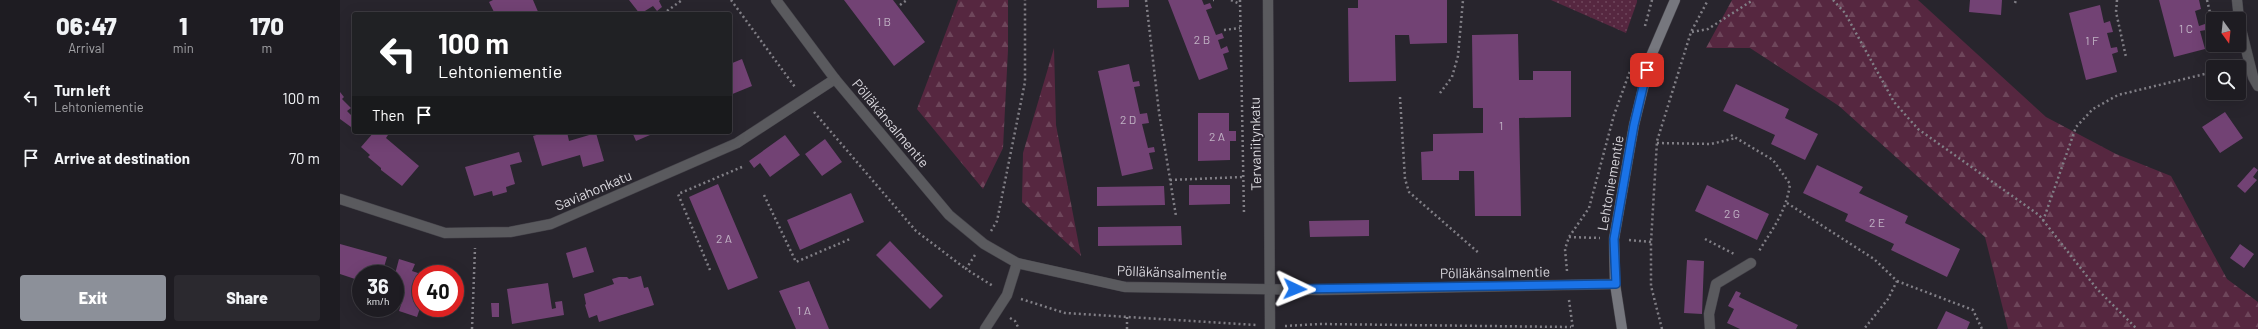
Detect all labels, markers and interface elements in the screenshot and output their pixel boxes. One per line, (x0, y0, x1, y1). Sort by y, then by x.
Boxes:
text: 06:47 (56, 11, 117, 40)
text: 1 (179, 11, 187, 40)
text: 170 (250, 11, 284, 40)
north arrow (2206, 12, 2246, 52)
map controls (2206, 12, 2246, 100)
house number: 1 B (877, 14, 891, 28)
house number: 1 C (2179, 21, 2193, 35)
text: 100 m (438, 26, 509, 60)
icon: left (372, 28, 424, 80)
house number: 2 B (1194, 32, 1210, 46)
house number: 1 F (2085, 33, 2099, 47)
text: Arrival (68, 40, 104, 56)
text: min (173, 40, 194, 56)
text: m (261, 40, 272, 56)
pin (1630, 53, 1664, 87)
icon: arrive (1636, 59, 1658, 81)
text: Lehtoniementie (438, 60, 562, 82)
button: search (2206, 60, 2246, 100)
street label: Pölläkänsalmentie (849, 75, 933, 171)
text: Turn left (54, 81, 110, 99)
icon: left (20, 87, 42, 109)
text: 100 m (282, 89, 320, 107)
street label: Tervaniitynkatu (1246, 97, 1264, 191)
text: Lehtoniementie (54, 99, 144, 115)
icon: arrive (413, 104, 435, 126)
text: Then (372, 106, 405, 124)
house number: 2 D (1120, 112, 1136, 126)
house number: 1 (1499, 118, 1503, 132)
house number: 2 A (1209, 129, 1225, 143)
street label: Lehtoniementie (1593, 134, 1627, 232)
icon: arrive (20, 147, 42, 169)
text: Arrive at destination (54, 149, 190, 167)
text: 70 m (289, 149, 320, 167)
street label: Saviahonkatu (552, 166, 634, 214)
house number: 2 G (1724, 206, 1740, 220)
house number: 2 E (1869, 215, 1885, 229)
house number: 2 A (716, 231, 732, 245)
street label: Pölläkänsalmentie (1117, 262, 1227, 282)
street label: Pölläkänsalmentie (1440, 263, 1550, 281)
speed limit sign: 40 (412, 265, 464, 317)
position arrow (1274, 268, 1316, 310)
text: 36 (367, 274, 389, 298)
button: Exit (20, 275, 166, 321)
button: Share (174, 275, 320, 321)
text: km/h (367, 295, 389, 307)
house number: 1 A (797, 303, 811, 317)

